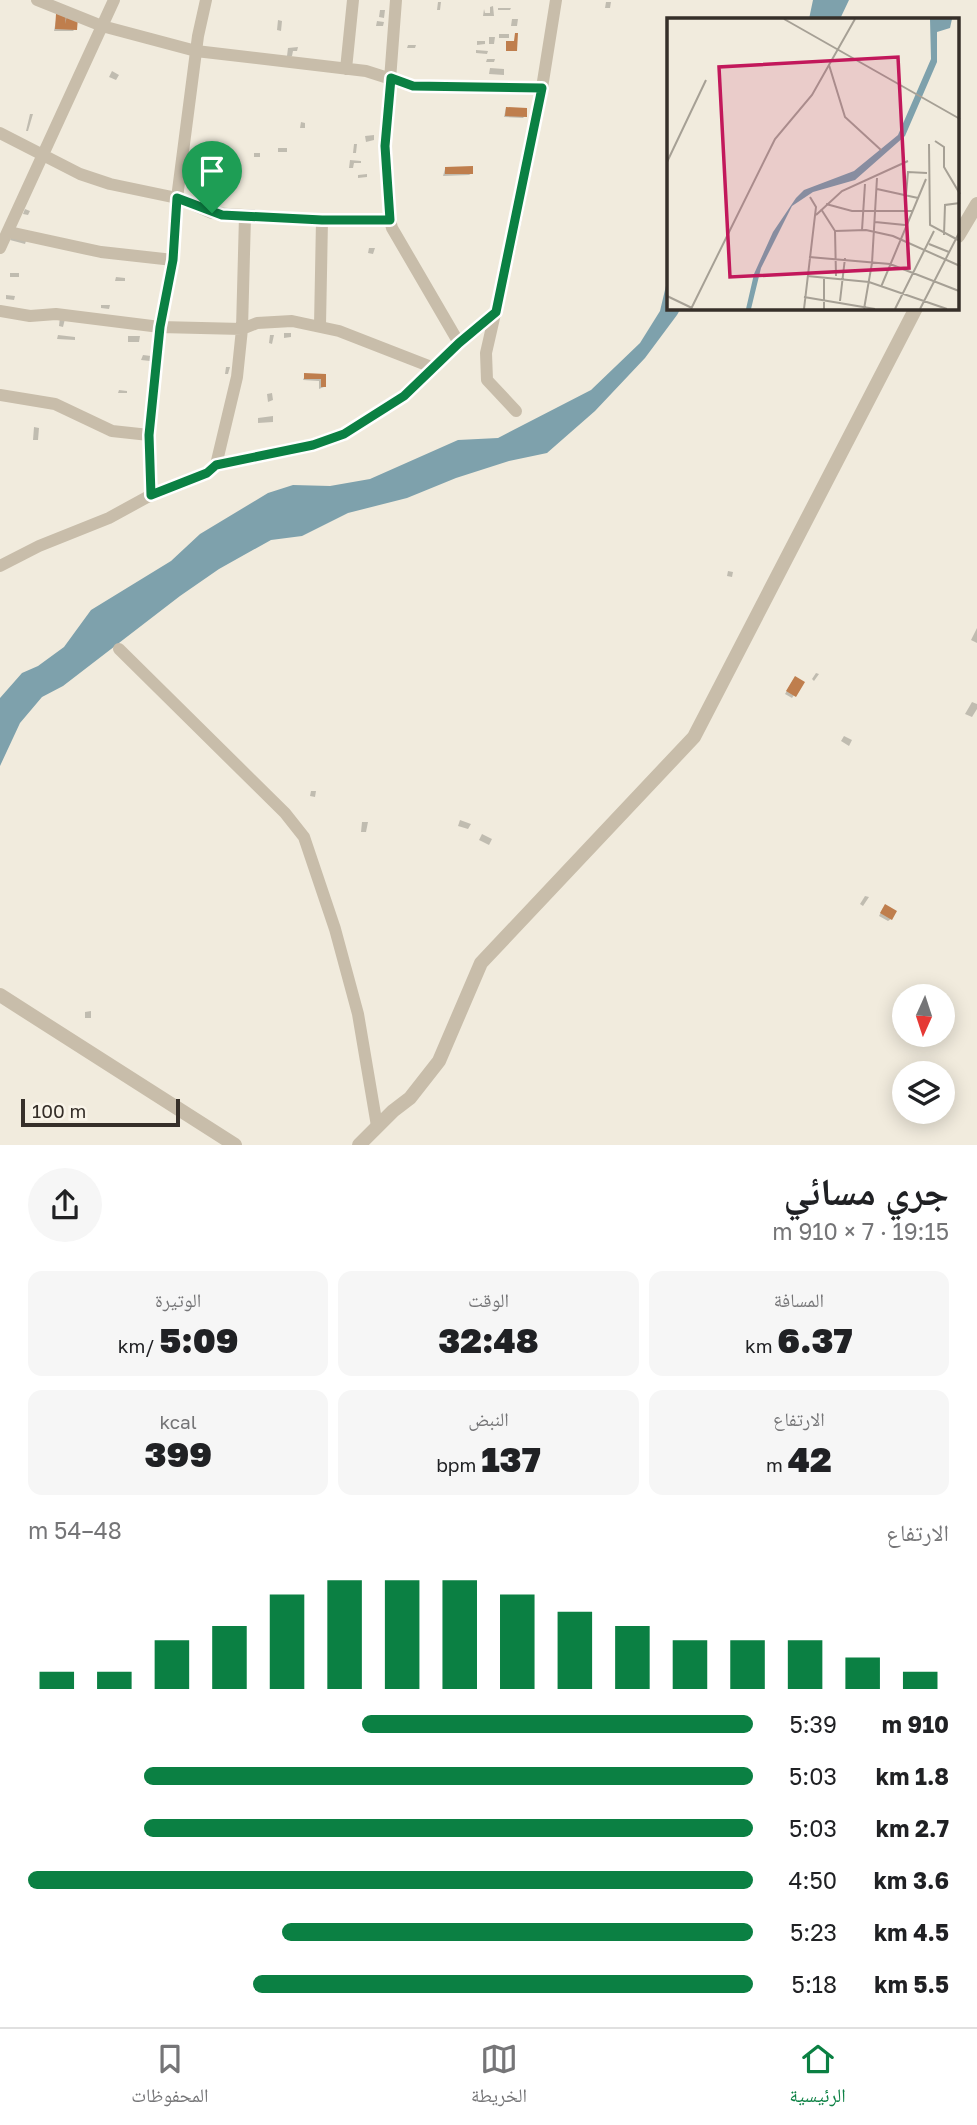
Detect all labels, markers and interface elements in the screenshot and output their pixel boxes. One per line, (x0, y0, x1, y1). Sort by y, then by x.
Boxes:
inset map (667, 18, 960, 310)
pin (182, 141, 242, 213)
icon: arrive (193, 152, 231, 190)
north arrow (892, 984, 956, 1046)
map controls (892, 984, 955, 1124)
button: layers (892, 1061, 955, 1124)
scale bar (21, 1096, 180, 1128)
text: 100 m (32, 1099, 86, 1122)
button: share (28, 1168, 102, 1242)
text: جري مسائي (784, 1168, 949, 1213)
text: 19:15 · 7 × 910 m (772, 1217, 949, 1245)
text: الوتيرة (155, 1288, 201, 1311)
text: الوقت (468, 1288, 509, 1311)
text: المسافة (774, 1288, 824, 1311)
text: 5:09 (159, 1319, 239, 1361)
text: 32:48 (438, 1319, 539, 1361)
text: 6.37 (777, 1319, 853, 1361)
text: /km (118, 1334, 159, 1357)
text: km (745, 1334, 777, 1357)
text: النبض (468, 1407, 509, 1430)
text: الارتفاع (773, 1407, 825, 1430)
text: kcal (159, 1410, 197, 1433)
text: 399 (144, 1433, 212, 1475)
text: 137 (481, 1438, 541, 1480)
text: 42 (788, 1438, 832, 1480)
text: bpm (436, 1453, 481, 1476)
text: m (766, 1453, 788, 1476)
text: 48–54 m (28, 1516, 122, 1544)
text: الارتفاع (886, 1518, 949, 1546)
text: 5:39 (789, 1710, 837, 1738)
text: 910 m (882, 1710, 949, 1738)
text: 5:03 (789, 1762, 837, 1790)
text: 1.8 km (876, 1762, 949, 1790)
text: 5:03 (789, 1814, 837, 1842)
text: 2.7 km (876, 1814, 949, 1842)
text: 4:50 (788, 1866, 837, 1894)
text: 3.6 km (874, 1866, 949, 1894)
text: 5:23 (790, 1918, 837, 1946)
text: 4.5 km (874, 1918, 949, 1946)
text: 5:18 (792, 1970, 837, 1998)
text: 5.5 km (874, 1970, 949, 1998)
tab: المحفوظات (131, 2040, 209, 2114)
tab: الخريطة (471, 2040, 527, 2114)
tab: الرئيسية (789, 2040, 846, 2114)

